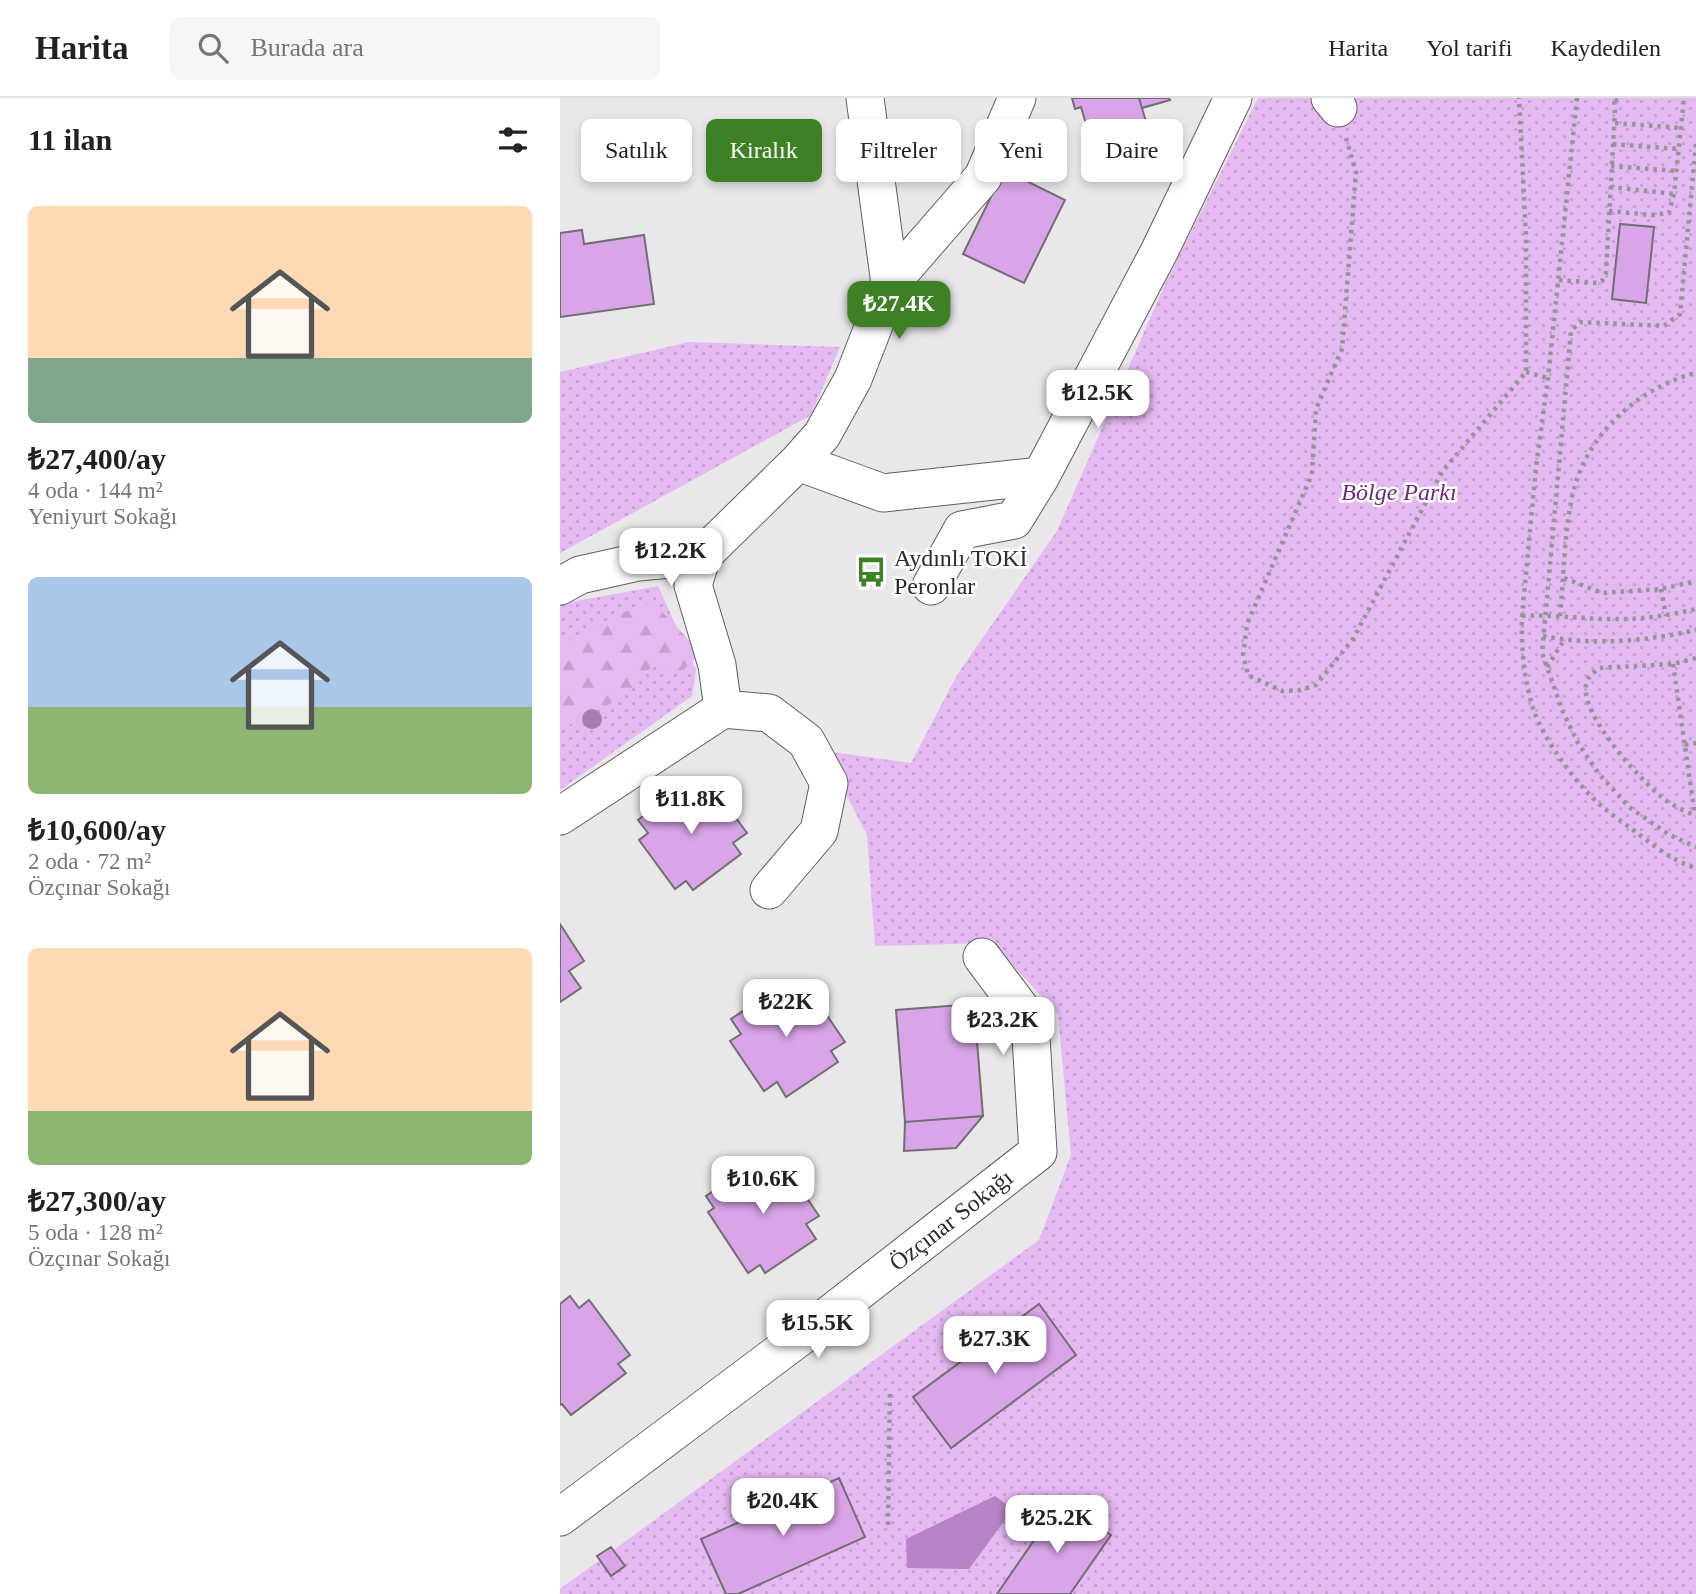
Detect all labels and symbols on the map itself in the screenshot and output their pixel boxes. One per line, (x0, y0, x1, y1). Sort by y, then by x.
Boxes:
pin: ₺27.4K (842, 282, 956, 341)
pin: ₺12.5K (1041, 370, 1155, 430)
park label: Bölge Parkı (1341, 479, 1457, 505)
pin: ₺12.2K (614, 528, 728, 588)
place label: Aydınlı TOKİ Peronlar (894, 545, 1028, 599)
bus stop icon: Aydınlı TOKİ Peronlar (854, 555, 888, 589)
pin: ₺11.8K (634, 776, 748, 836)
pin: ₺22K (745, 979, 827, 1039)
pin: ₺23.2K (946, 998, 1060, 1057)
pin: ₺10.6K (706, 1156, 820, 1216)
street label: Özçınar Sokağı (884, 1164, 1018, 1276)
pin: ₺15.5K (761, 1300, 875, 1360)
pin: ₺27.3K (938, 1316, 1052, 1376)
pin: ₺20.4K (726, 1478, 840, 1538)
pin: ₺25.2K (1000, 1496, 1114, 1555)

